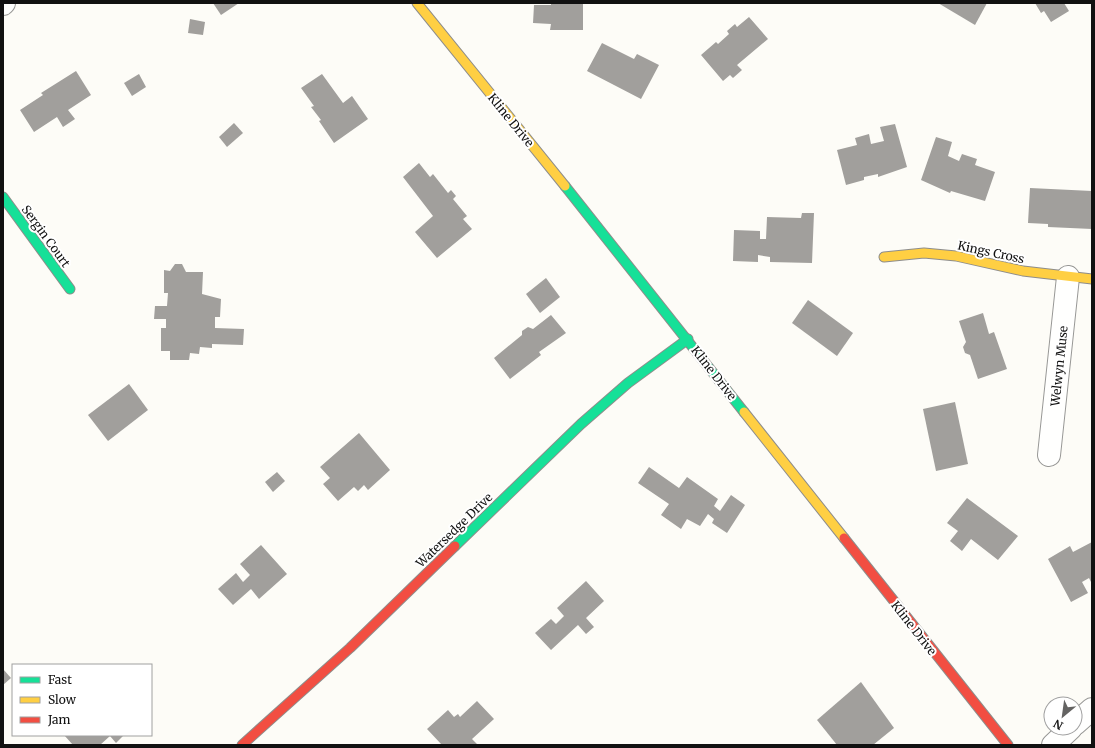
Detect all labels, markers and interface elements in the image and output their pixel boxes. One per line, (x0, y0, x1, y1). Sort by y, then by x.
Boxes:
street label: Kline Drive (485, 90, 537, 150)
street label: Sergin Court (18, 202, 74, 270)
street label: Kings Cross (956, 238, 1026, 266)
street label: Welwyn Muse (1047, 325, 1071, 408)
street label: Kline Drive (688, 343, 740, 403)
street label: Watersedge Drive (412, 490, 495, 571)
street label: Kline Drive (888, 598, 940, 658)
legend (12, 664, 152, 736)
text: Fast (48, 672, 72, 687)
text: Slow (48, 692, 77, 707)
north arrow (1043, 696, 1083, 736)
text: Jam (47, 712, 71, 727)
text: N (1051, 716, 1065, 733)

